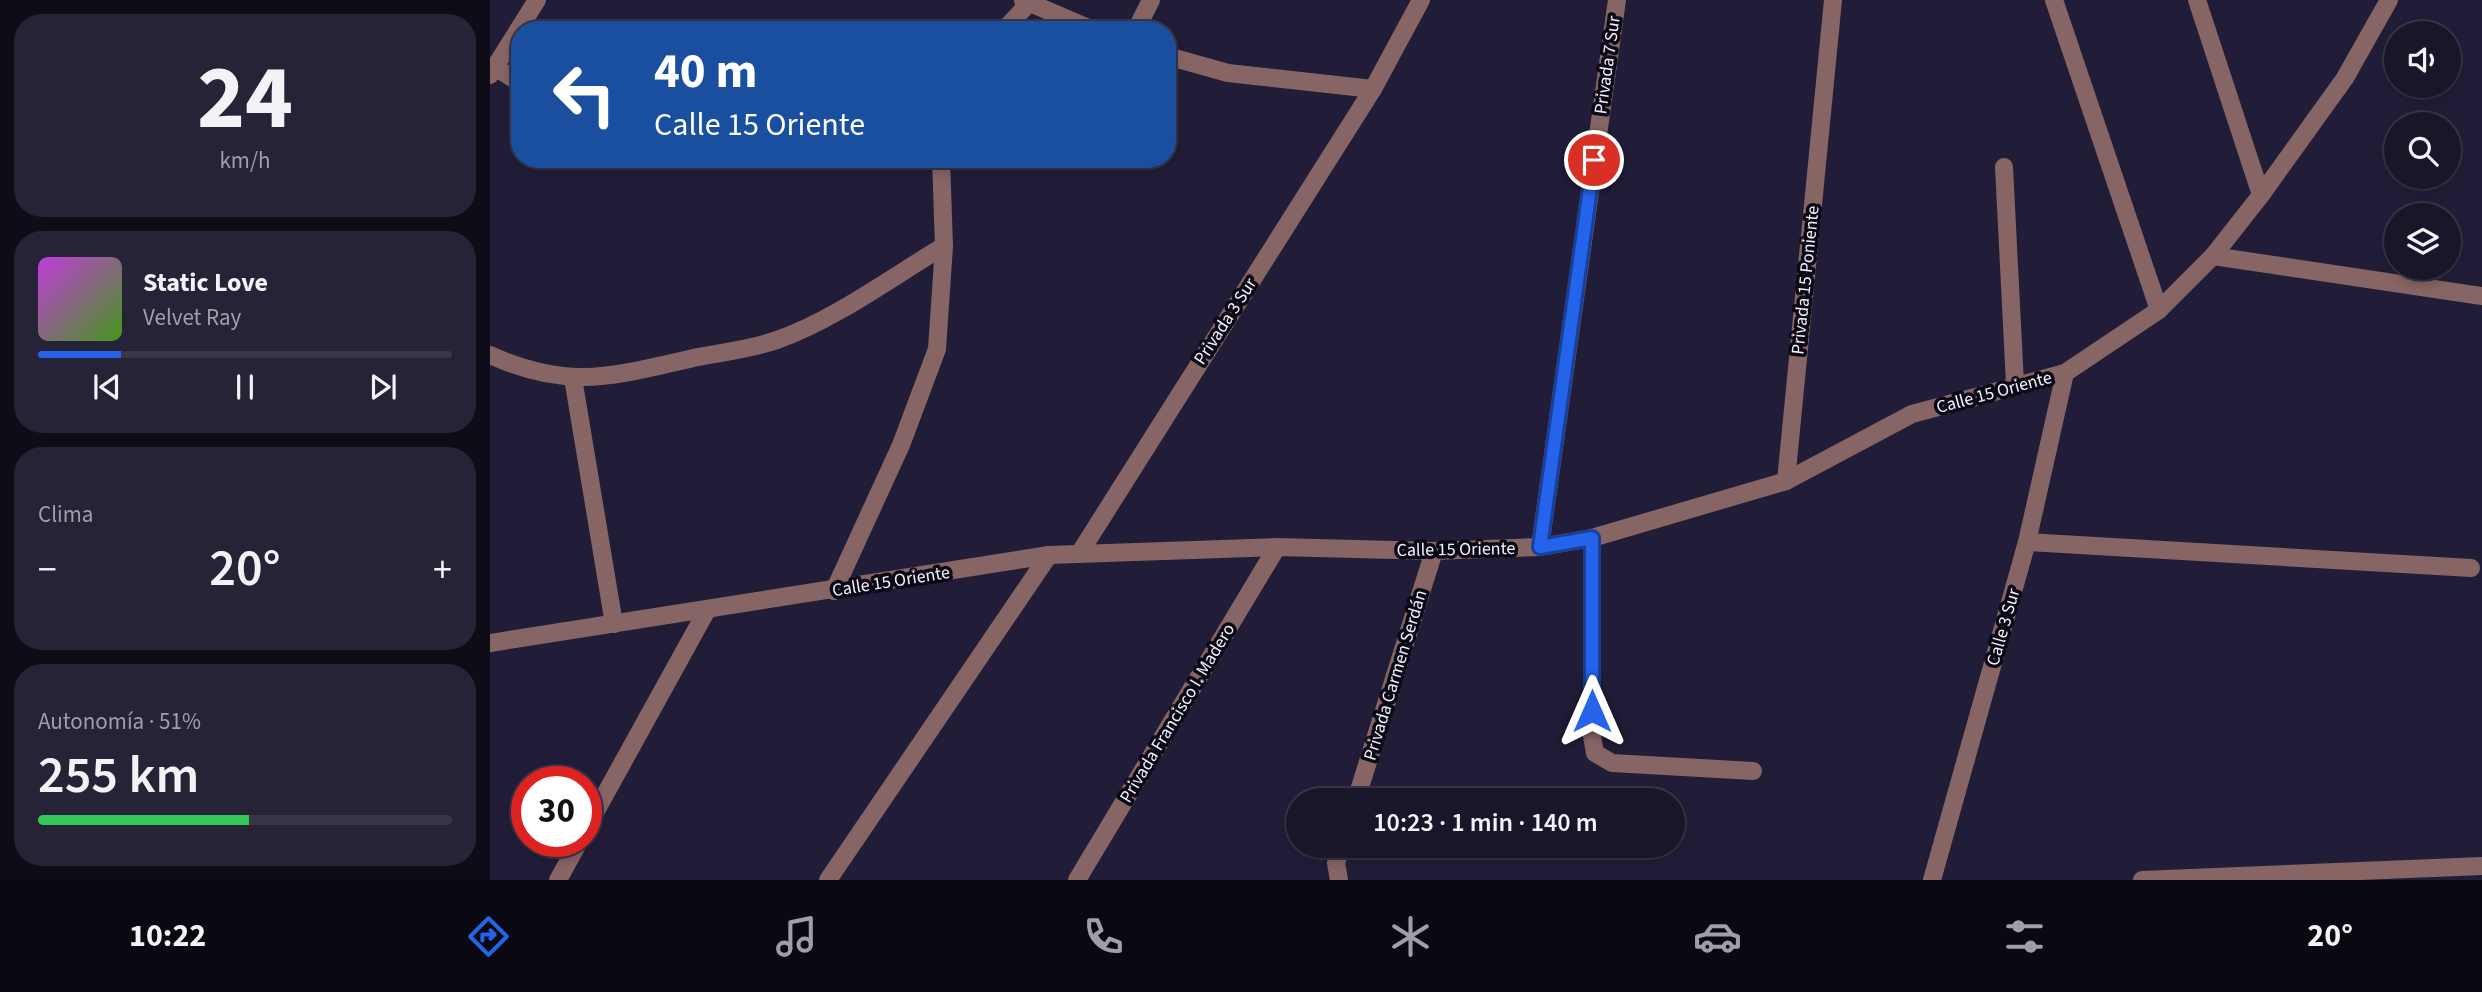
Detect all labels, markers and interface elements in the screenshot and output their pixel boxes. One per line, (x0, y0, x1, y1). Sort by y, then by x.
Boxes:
street label: Privada 7 Sur (1588, 14, 1627, 116)
map controls (2384, 21, 2461, 280)
button: sound (2384, 21, 2461, 98)
text: 24 (197, 34, 293, 163)
text: 40 m (654, 37, 758, 107)
icon: left (539, 49, 630, 140)
text: Calle 15 Oriente (654, 102, 865, 148)
button: search (2384, 112, 2461, 189)
pin (1564, 130, 1624, 190)
icon: arrive (1575, 141, 1613, 179)
text: km/h (219, 144, 271, 177)
button: layers (2384, 203, 2461, 280)
street label: Privada 15 Poniente (1785, 204, 1826, 356)
text: Static Love (143, 264, 268, 301)
street label: Privada 3 Sur (1188, 272, 1263, 370)
text: Velvet Ray (143, 301, 241, 334)
street label: Calle 15 Oriente (1934, 365, 2055, 420)
icon: previous (88, 368, 126, 406)
icon: pause (226, 368, 264, 406)
icon: next (364, 368, 402, 406)
text: Clima (38, 498, 93, 531)
text: 20° (209, 532, 281, 606)
street label: Calle 15 Oriente (1396, 536, 1516, 563)
text: − (38, 543, 57, 597)
text: + (433, 543, 452, 597)
street label: Calle 15 Oriente (830, 560, 952, 603)
street label: Calle 3 Sur (1981, 585, 2027, 669)
street label: Privada Carmen Serdán (1358, 587, 1433, 763)
street label: Privada Francisco I. Madero (1114, 619, 1241, 808)
position arrow (1555, 674, 1629, 748)
text: Autonomía · 51% (38, 705, 201, 738)
text: 255 km (38, 739, 199, 813)
speed limit sign: 30 (511, 766, 602, 857)
text: 10:23 · 1 min · 140 m (1373, 804, 1598, 841)
icon: directions (464, 912, 513, 961)
icon: music (772, 912, 821, 961)
icon: phone (1079, 912, 1128, 961)
icon: climate (1386, 912, 1435, 961)
icon: car (1693, 912, 1742, 961)
icon: filters (2000, 912, 2049, 961)
text: 10:22 (129, 913, 206, 959)
text: 20° (2307, 913, 2353, 959)

